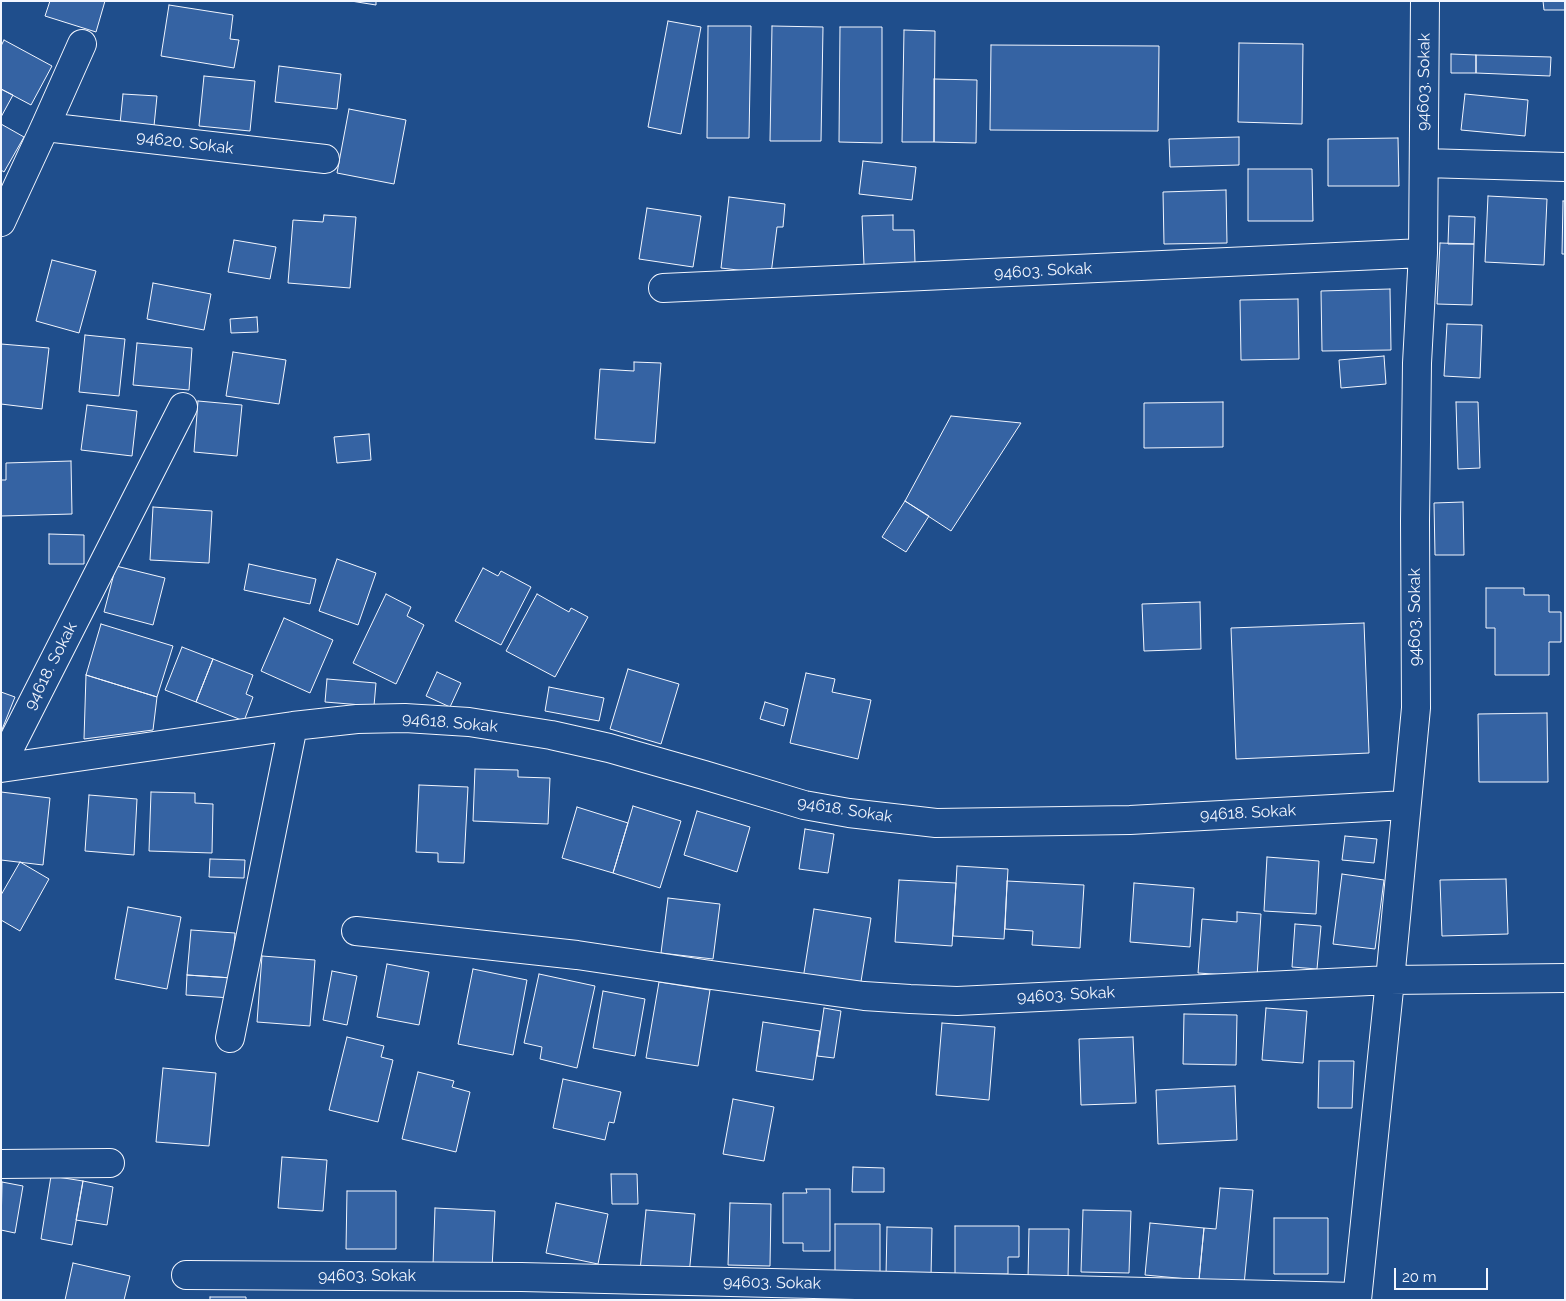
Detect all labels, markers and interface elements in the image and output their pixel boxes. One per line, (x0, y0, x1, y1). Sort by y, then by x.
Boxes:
street label: 94603. Sokak (1414, 33, 1434, 131)
street label: 94620. Sokak (135, 128, 235, 158)
street label: 94603. Sokak (994, 259, 1092, 283)
street label: 94603. Sokak (1405, 568, 1425, 666)
street label: 94618. Sokak (21, 619, 81, 713)
street label: 94618. Sokak (401, 709, 499, 737)
street label: 94618. Sokak (796, 793, 894, 827)
street label: 94618. Sokak (1200, 801, 1296, 825)
street label: 94603. Sokak (1017, 983, 1115, 1007)
scale bar (1396, 1258, 1490, 1290)
street label: 94603. Sokak (318, 1266, 416, 1286)
text: 20 m (1402, 1268, 1437, 1286)
street label: 94603. Sokak (723, 1273, 821, 1293)

